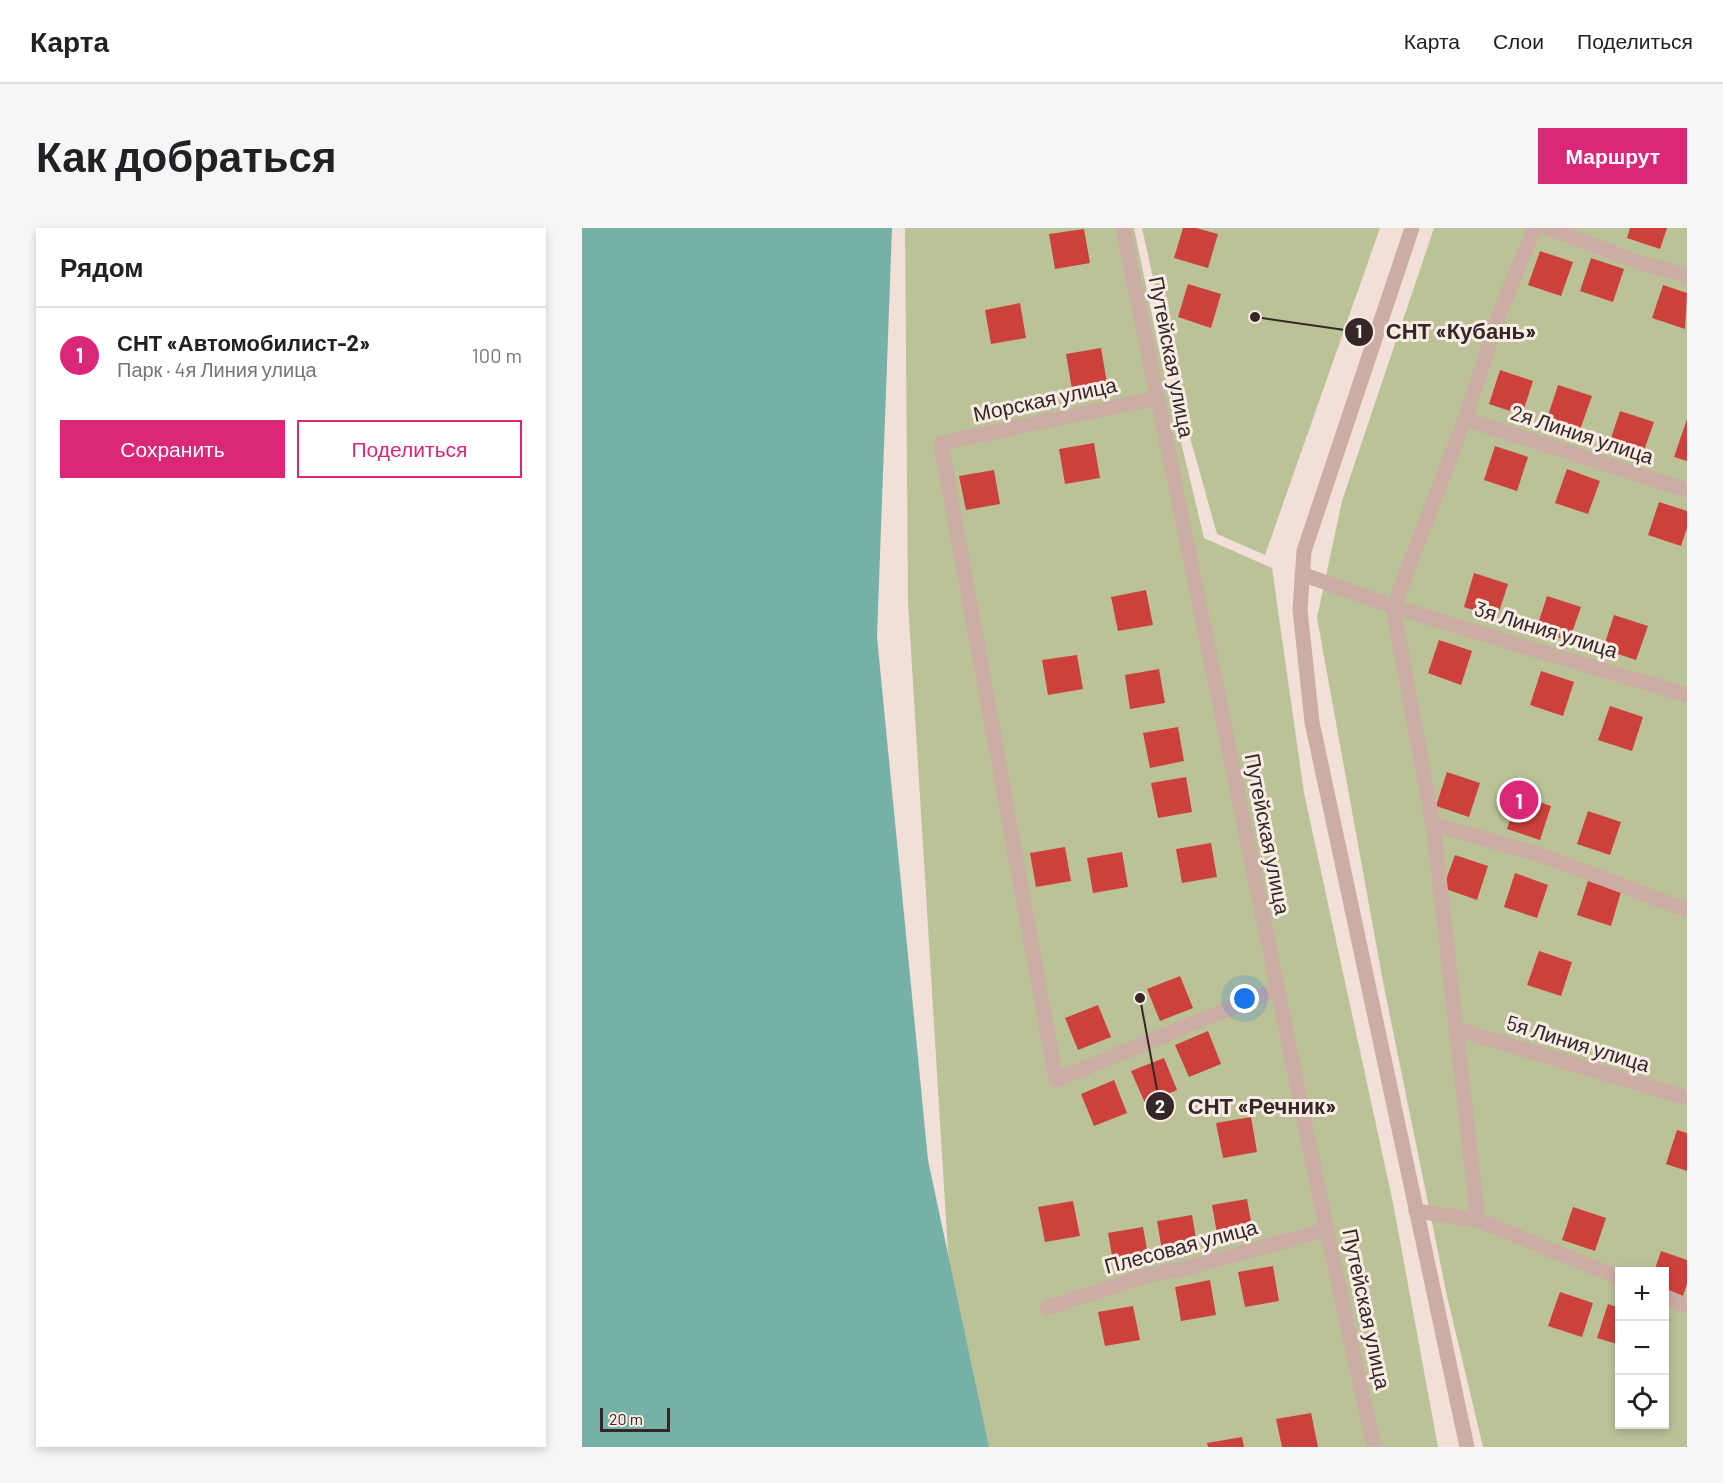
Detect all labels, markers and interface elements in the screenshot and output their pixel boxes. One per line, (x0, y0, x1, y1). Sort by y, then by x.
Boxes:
text: Карта (30, 24, 109, 58)
text: Карта (1404, 28, 1460, 53)
text: Слои (1493, 28, 1544, 53)
text: Поделиться (1577, 28, 1693, 53)
button: Маршрут (1538, 128, 1687, 184)
text: Как добраться (36, 130, 336, 180)
text: Рядом (60, 251, 143, 282)
street label: Путейская улица (1145, 274, 1200, 440)
callout: СНТ «Кубань» (1344, 312, 1548, 352)
text: СНТ «Кубань» (1386, 317, 1536, 344)
text: 1 (1356, 320, 1362, 342)
text: СНТ «Автомобилист-2» (117, 329, 370, 355)
text: 1 (76, 343, 83, 367)
text: 100 m (472, 343, 522, 367)
text: Парк · 4я Линия улица (117, 357, 317, 381)
street label: Морская улица (971, 371, 1119, 426)
street label: 2я Линия улица (1508, 399, 1657, 469)
button: Сохранить (60, 420, 285, 478)
button: Поделиться (297, 420, 522, 478)
street label: 3я Линия улица (1472, 595, 1621, 662)
street label: Путейская улица (1241, 751, 1296, 917)
pin: 1 (1500, 778, 1538, 822)
your location (1230, 984, 1259, 1013)
street label: 5я Линия улица (1504, 1009, 1653, 1076)
callout: СНТ «Речник» (1145, 1086, 1348, 1126)
text: СНТ «Речник» (1188, 1092, 1336, 1118)
text: 2 (1155, 1095, 1165, 1117)
street label: Плесовая улица (1101, 1213, 1260, 1278)
street label: Путейская улица (1338, 1226, 1397, 1392)
map controls (1615, 1267, 1669, 1429)
button: + (1615, 1267, 1669, 1321)
button: − (1615, 1321, 1669, 1375)
button: locate (1615, 1375, 1669, 1429)
scale bar (600, 1405, 670, 1432)
text: 20 m (609, 1409, 643, 1428)

